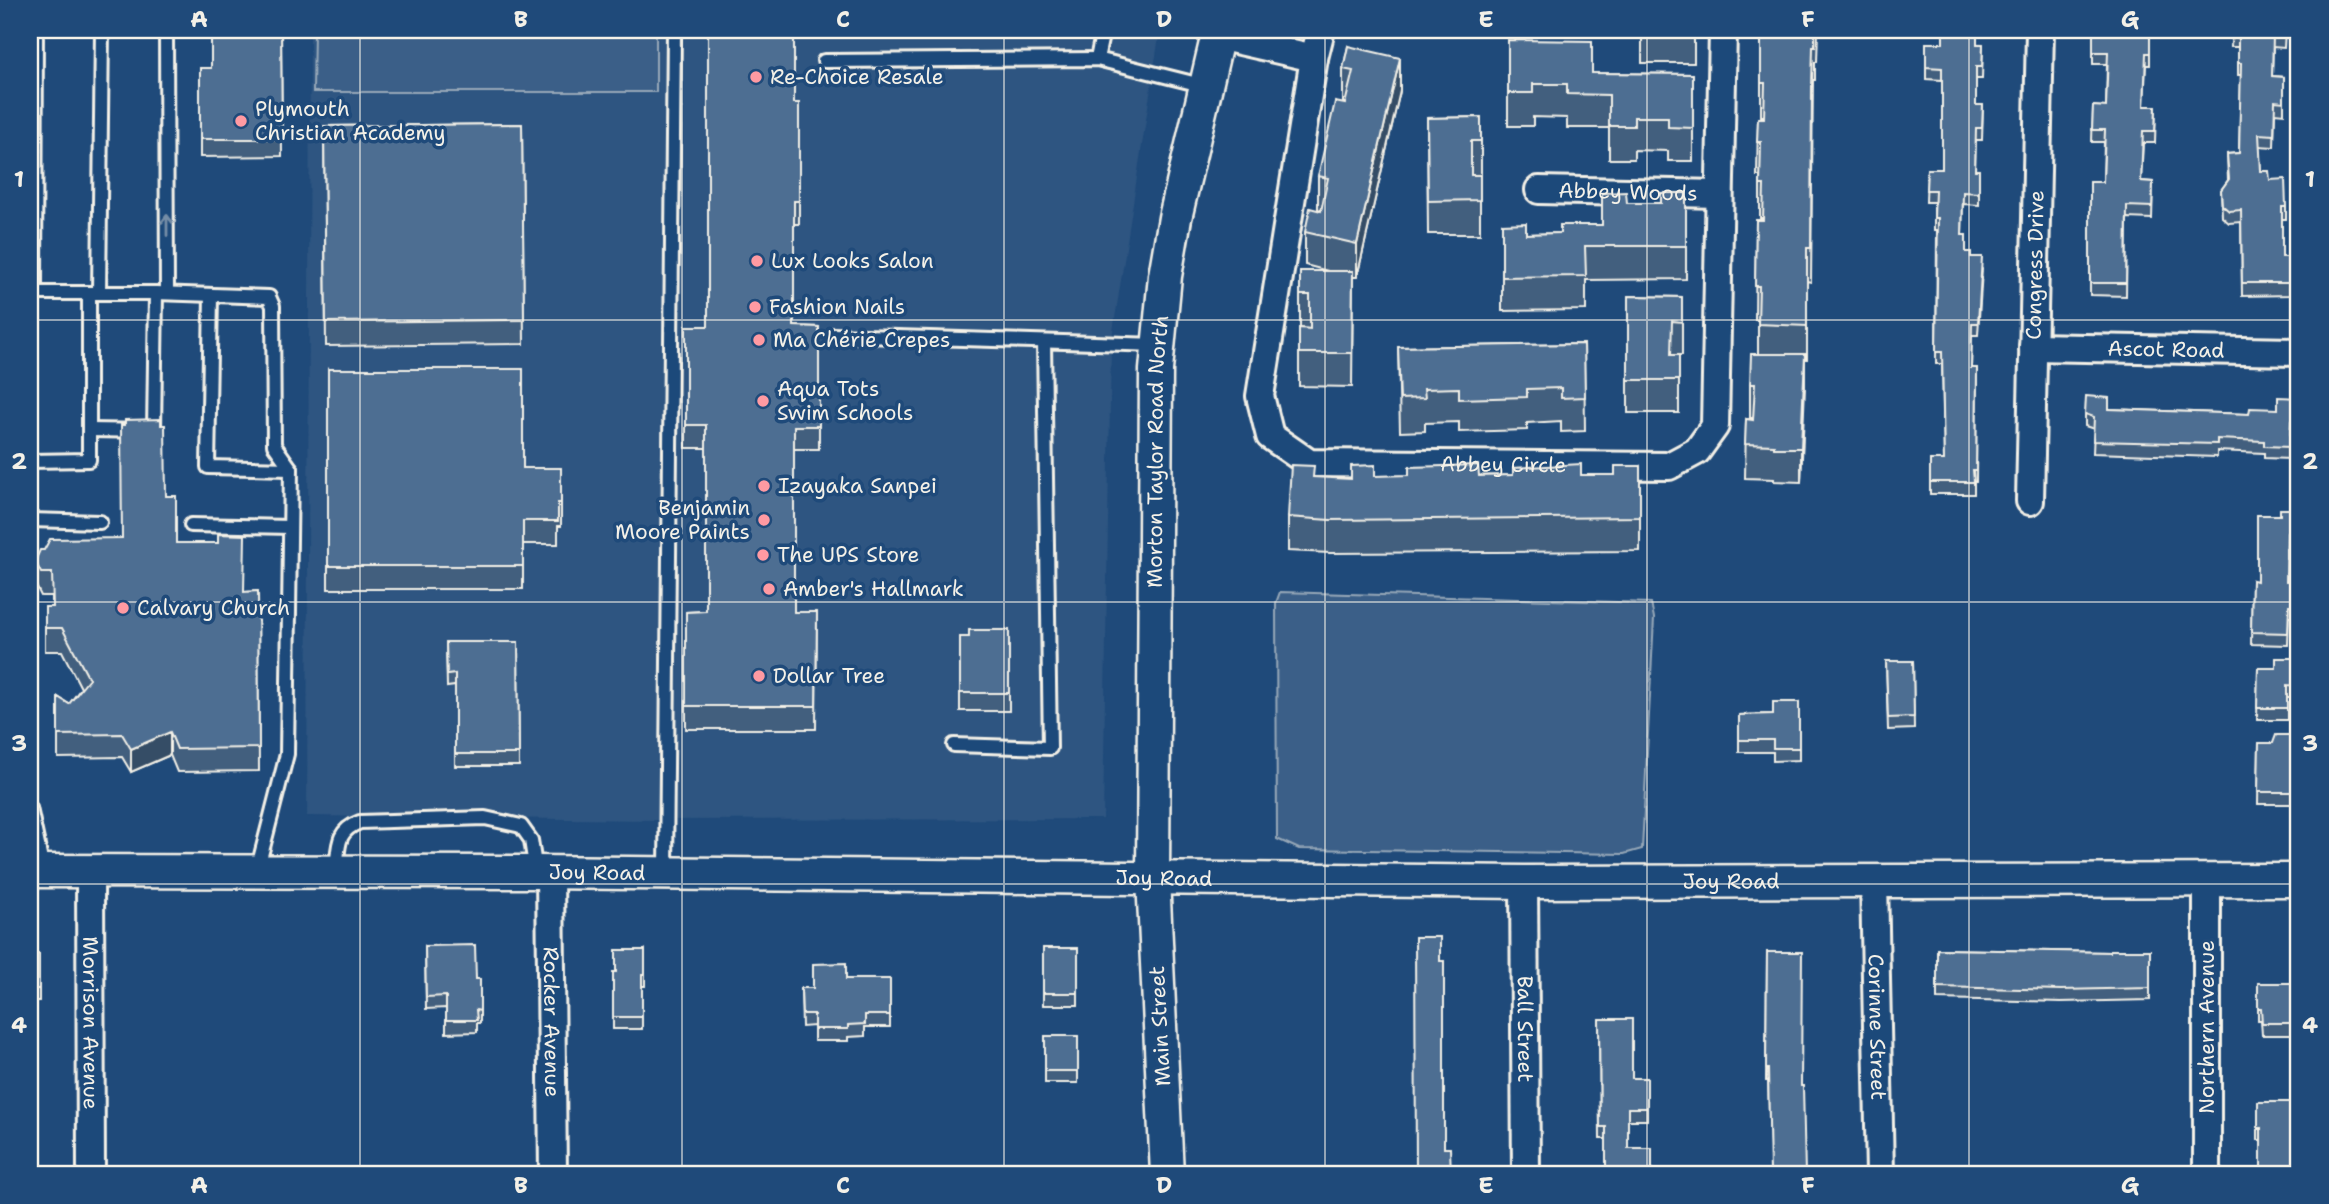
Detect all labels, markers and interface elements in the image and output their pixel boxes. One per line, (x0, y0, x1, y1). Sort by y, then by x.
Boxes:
text: A (190, 4, 208, 34)
text: B (514, 4, 528, 34)
text: C (836, 4, 850, 34)
text: D (1156, 4, 1172, 34)
text: E (1478, 4, 1494, 34)
text: F (1801, 4, 1815, 34)
text: G (2121, 4, 2140, 34)
place label: Re-Choice Resale (770, 63, 944, 91)
marker: Re-Choice Resale (748, 69, 764, 85)
place label: Plymouth Christian Academy (255, 95, 446, 147)
marker: Plymouth Christian Academy (233, 113, 249, 129)
text: 1 (14, 164, 24, 194)
text: 1 (2305, 164, 2315, 194)
street label: Abbey Woods (1558, 176, 1698, 208)
street label: Congress Drive (2019, 190, 2051, 340)
one-way arrow (160, 214, 174, 237)
place label: Lux Looks Salon (771, 247, 934, 275)
marker: Lux Looks Salon (749, 253, 765, 269)
place label: Fashion Nails (769, 293, 905, 321)
marker: Fashion Nails (747, 299, 763, 315)
street label: Morton Taylor Road North (1141, 314, 1175, 588)
place label: Ma Chérie Crepes (773, 326, 951, 354)
marker: Ma Chérie Crepes (751, 332, 767, 348)
street label: Ascot Road (2107, 334, 2225, 365)
place label: Aqua Tots Swim Schools (777, 375, 913, 427)
marker: Aqua Tots Swim Schools (755, 393, 771, 409)
text: 2 (11, 446, 27, 476)
text: 2 (2302, 446, 2318, 476)
street label: Abbey Circle (1440, 450, 1566, 479)
place label: Izayaka Sanpei (778, 472, 937, 500)
marker: Izayaka Sanpei (756, 478, 772, 494)
place label: Benjamin Moore Paints (615, 494, 750, 546)
marker: Benjamin Moore Paints (756, 512, 772, 528)
place label: The UPS Store (777, 541, 919, 569)
marker: The UPS Store (755, 547, 771, 563)
place label: Amber's Hallmark (783, 575, 964, 603)
marker: Amber's Hallmark (761, 581, 777, 597)
place label: Calvary Church (137, 594, 290, 622)
marker: Calvary Church (115, 600, 131, 616)
place label: Dollar Tree (773, 662, 885, 690)
marker: Dollar Tree (751, 668, 767, 684)
text: 3 (11, 728, 27, 758)
text: 3 (2302, 728, 2318, 758)
street label: Joy Road (548, 858, 646, 887)
street label: Joy Road (1115, 864, 1213, 893)
street label: Joy Road (1682, 867, 1780, 896)
street label: Morrison Avenue (76, 936, 105, 1110)
street label: Northern Avenue (2193, 940, 2221, 1114)
street label: Rocker Avenue (537, 946, 566, 1098)
street label: Corinne Street (1862, 954, 1892, 1100)
street label: Main Street (1143, 965, 1177, 1087)
street label: Ball Street (1511, 976, 1539, 1082)
text: 4 (11, 1010, 27, 1040)
text: 4 (2302, 1010, 2318, 1040)
text: A (190, 1170, 208, 1200)
text: B (514, 1170, 528, 1200)
text: C (836, 1170, 850, 1200)
text: D (1156, 1170, 1172, 1200)
text: E (1478, 1170, 1494, 1200)
text: F (1801, 1170, 1815, 1200)
text: G (2121, 1170, 2140, 1200)

